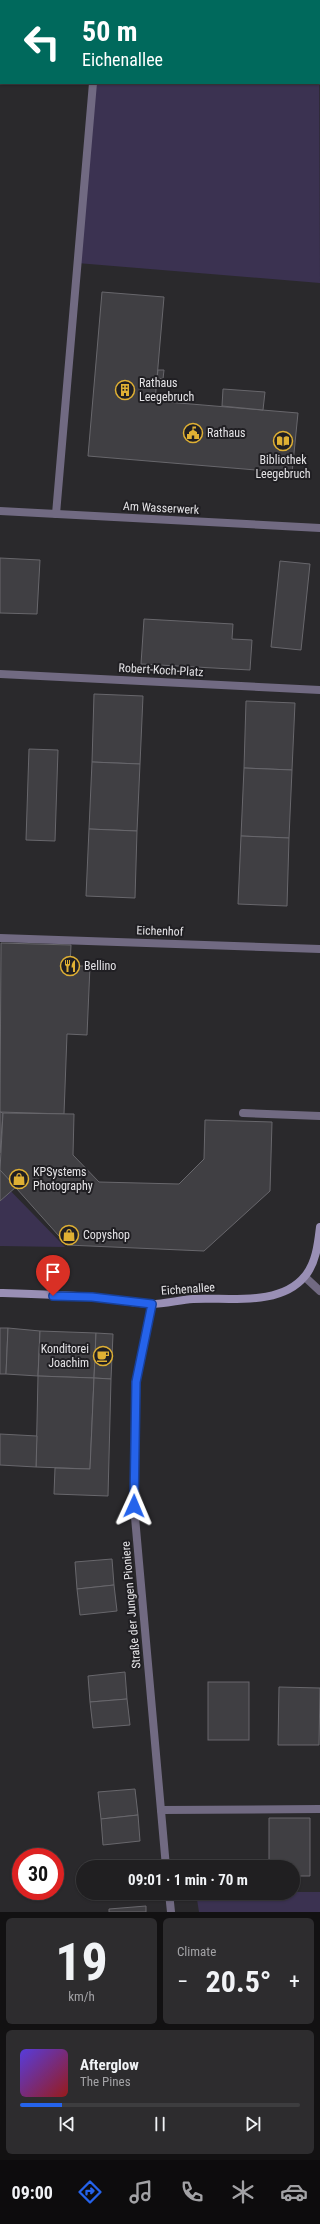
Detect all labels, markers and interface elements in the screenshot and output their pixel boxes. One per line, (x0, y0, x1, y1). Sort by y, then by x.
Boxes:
text: 50 m (82, 15, 138, 48)
icon: left (16, 16, 68, 68)
text: Eichenallee (82, 49, 163, 70)
place label: Rathaus Leegebruch (139, 376, 194, 404)
building icon: Rathaus Leegebruch (114, 379, 136, 401)
public building icon: Rathaus (182, 422, 204, 444)
place label: Rathaus (207, 426, 245, 440)
library icon: Bibliothek Leegebruch (272, 430, 294, 452)
place label: Bibliothek Leegebruch (255, 453, 311, 481)
street label: Am Wasserwerk (123, 499, 200, 517)
street label: Robert-Koch-Platz (118, 661, 204, 679)
street label: Eichenhof (136, 923, 184, 939)
restaurant icon: Bellino (59, 955, 81, 977)
place label: Bellino (84, 959, 116, 973)
place label: KPSystems Photography (33, 1165, 93, 1193)
shop icon: KPSystems Photography (8, 1168, 30, 1190)
shop icon: Copyshop (58, 1224, 80, 1246)
place label: Copyshop (83, 1228, 130, 1242)
pin (36, 1255, 70, 1296)
icon: arrive (42, 1261, 64, 1283)
street label: Eichenallee (161, 1280, 216, 1298)
place label: Konditorei Joachim (41, 1342, 89, 1370)
cafe icon: Konditorei Joachim (92, 1345, 114, 1367)
position arrow (113, 1485, 155, 1527)
street label: Straße der Jungen Pioniere (118, 1540, 144, 1669)
speed limit sign: 30 (12, 1848, 64, 1900)
text: 09:01 · 1 min · 70 m (128, 1871, 248, 1889)
text: 19 (55, 1932, 108, 1993)
text: Climate (177, 1944, 216, 1959)
text: 20.5° (206, 1964, 271, 1999)
text: − (177, 1969, 188, 1994)
text: + (289, 1969, 300, 1994)
text: km/h (68, 1989, 95, 2004)
text: Afterglow (80, 2056, 139, 2074)
text: The Pines (80, 2074, 131, 2089)
icon: previous (56, 2113, 78, 2135)
icon: pause (149, 2113, 171, 2135)
icon: next (242, 2113, 264, 2135)
icon: directions (76, 2178, 104, 2206)
icon: music (127, 2178, 155, 2206)
icon: phone (178, 2178, 206, 2206)
icon: climate (229, 2178, 257, 2206)
icon: car (280, 2178, 308, 2206)
text: 09:00 (12, 2182, 53, 2203)

